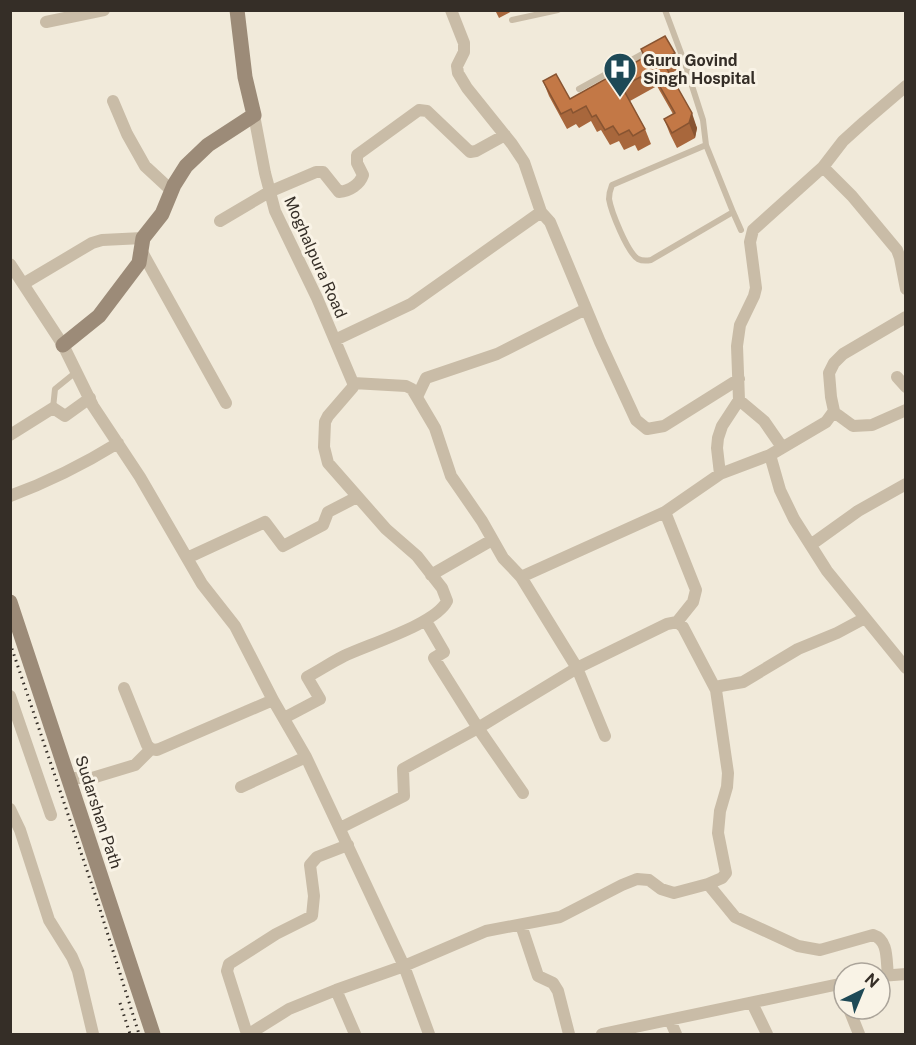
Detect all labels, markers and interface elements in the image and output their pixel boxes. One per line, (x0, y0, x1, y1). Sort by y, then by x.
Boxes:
hospital icon: Guru Govind Singh Hospital (602, 51, 638, 98)
place label: Guru Govind Singh Hospital (643, 51, 756, 88)
street label: Moghalpura Road (280, 193, 351, 321)
street label: Sudarshan Path (71, 753, 126, 871)
north arrow (832, 961, 892, 1021)
text: N (861, 969, 883, 992)

